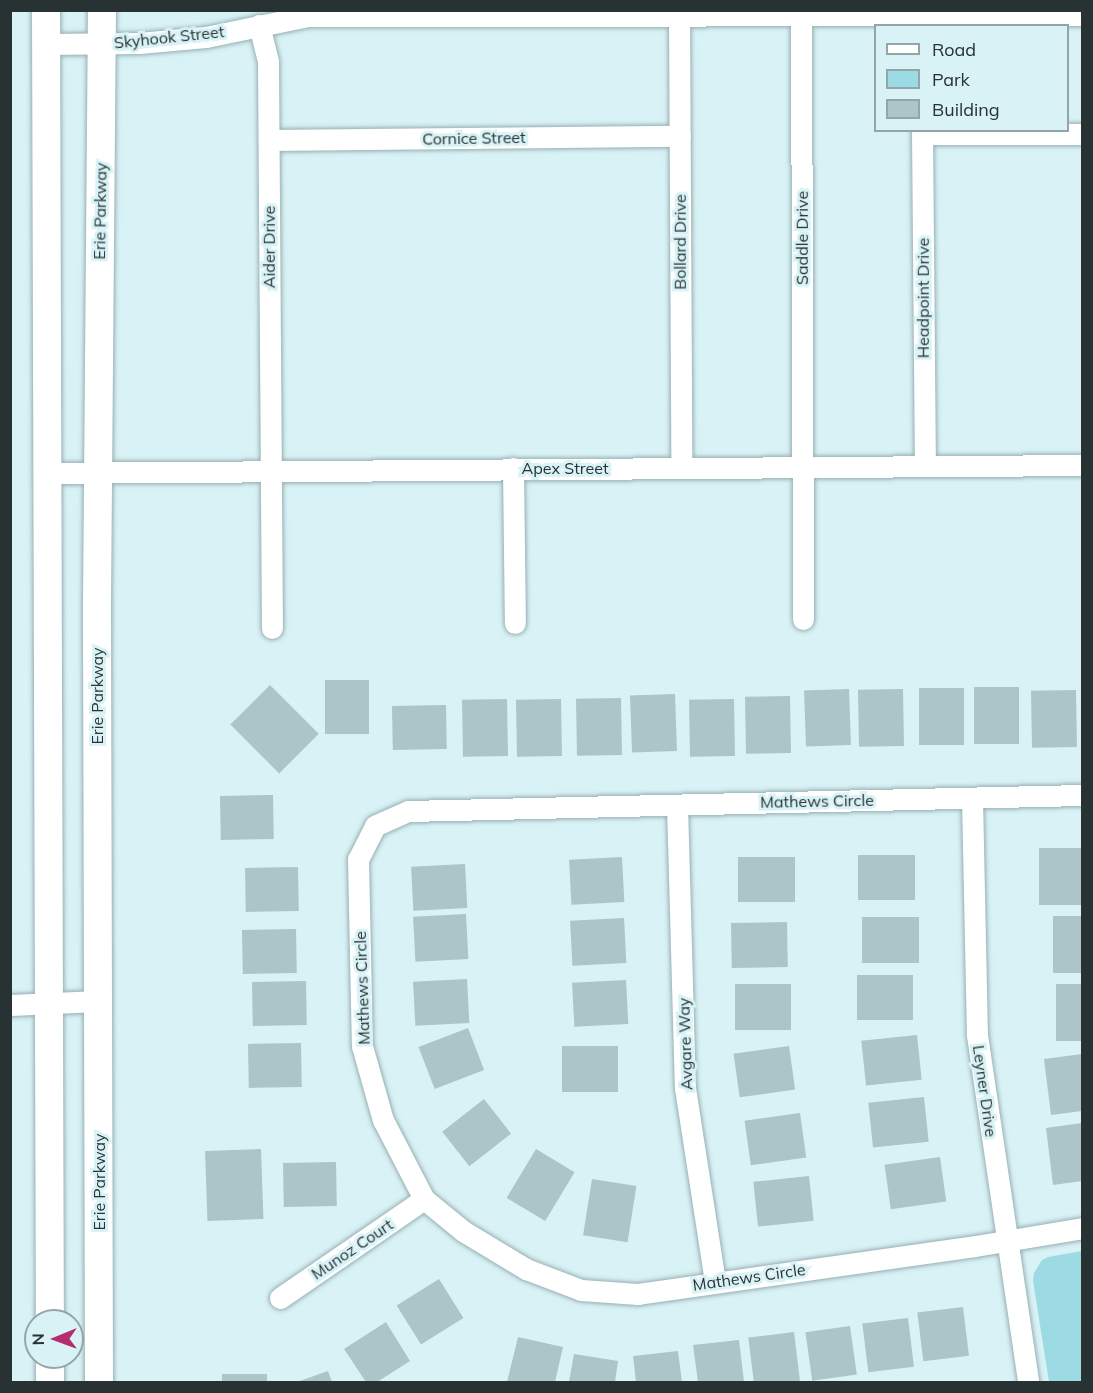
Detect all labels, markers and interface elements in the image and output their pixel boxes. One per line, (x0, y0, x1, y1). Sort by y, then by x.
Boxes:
street label: Skyhook Street (113, 22, 225, 52)
legend (874, 24, 1069, 132)
text: Road (932, 38, 976, 61)
text: Park (932, 68, 970, 91)
text: Building (932, 98, 1000, 121)
street label: Cornice Street (422, 127, 526, 149)
street label: Erie Parkway (90, 162, 110, 260)
street label: Saddle Drive (792, 191, 812, 285)
street label: Bollard Drive (670, 194, 690, 290)
street label: Aider Drive (259, 206, 279, 288)
street label: Headpoint Drive (913, 238, 933, 358)
street label: Apex Street (522, 458, 608, 478)
street label: Erie Parkway (87, 647, 107, 745)
street label: Mathews Circle (760, 790, 874, 812)
street label: Mathews Circle (350, 931, 374, 1045)
street label: Avgare Way (674, 997, 696, 1091)
street label: Leyner Drive (969, 1044, 1001, 1138)
street label: Erie Parkway (89, 1133, 109, 1231)
street label: Munoz Court (307, 1215, 397, 1283)
street label: Mathews Circle (691, 1260, 807, 1294)
north arrow (24, 1309, 84, 1369)
text: N (28, 1333, 48, 1345)

